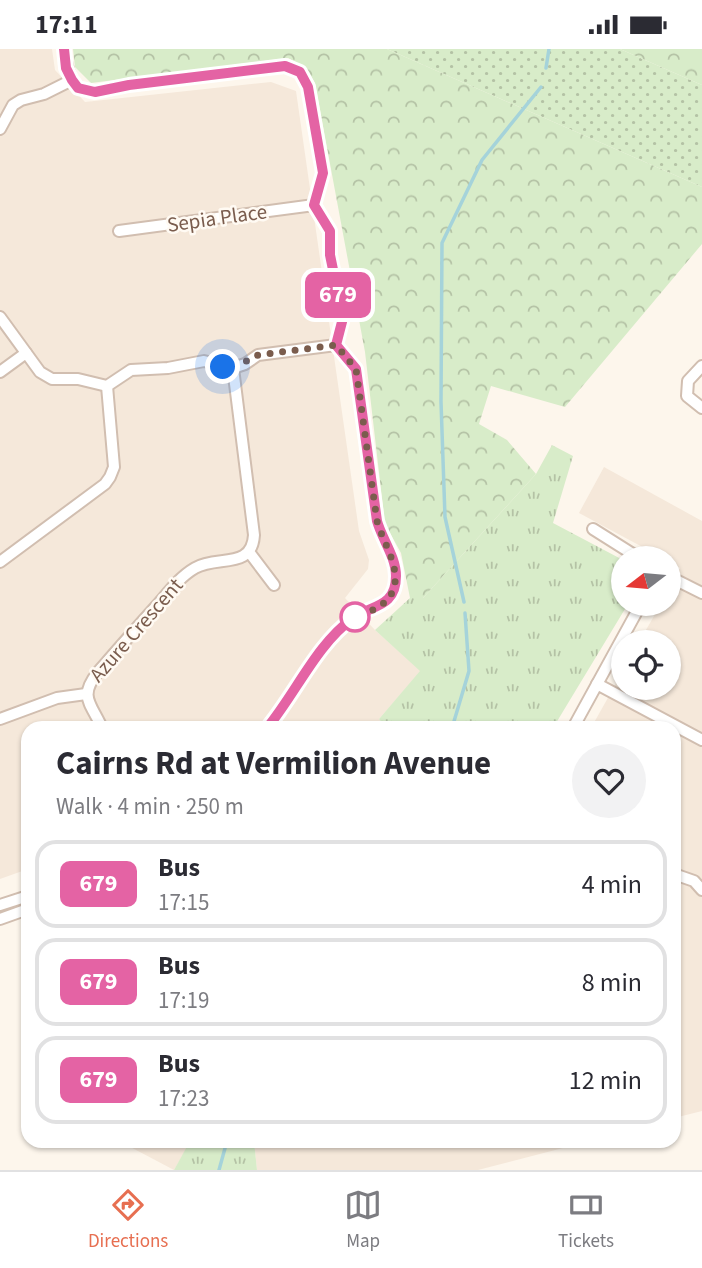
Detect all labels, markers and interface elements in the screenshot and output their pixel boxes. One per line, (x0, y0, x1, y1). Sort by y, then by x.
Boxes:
text: 17:11 (35, 6, 98, 43)
street label: Sepia Place (165, 196, 269, 240)
line badge: 679 (298, 272, 378, 318)
text: 679 (319, 277, 357, 312)
your location (205, 349, 240, 384)
north arrow (611, 546, 681, 616)
map controls (611, 546, 681, 700)
street label: Azure Crescent (82, 571, 190, 689)
unlabelled marker (340, 602, 370, 632)
button: locate (611, 630, 681, 700)
text: Cairns Rd at Vermilion Avenue (56, 740, 491, 787)
button: heart (572, 744, 646, 818)
text: Walk · 4 min · 250 m (56, 790, 244, 823)
text: Bus (158, 849, 200, 886)
text: 679 (79, 866, 118, 901)
text: 4 min (582, 866, 642, 903)
text: 17:15 (158, 886, 209, 919)
text: Bus (158, 947, 200, 984)
text: 679 (79, 964, 118, 999)
text: 8 min (582, 964, 642, 1001)
text: 17:19 (158, 984, 209, 1017)
text: Bus (158, 1045, 200, 1082)
text: 679 (79, 1062, 118, 1097)
text: 12 min (569, 1062, 642, 1099)
text: 17:23 (158, 1082, 209, 1115)
tab: Directions (88, 1186, 168, 1255)
tab: Map (344, 1186, 382, 1255)
tab: Tickets (558, 1186, 614, 1255)

